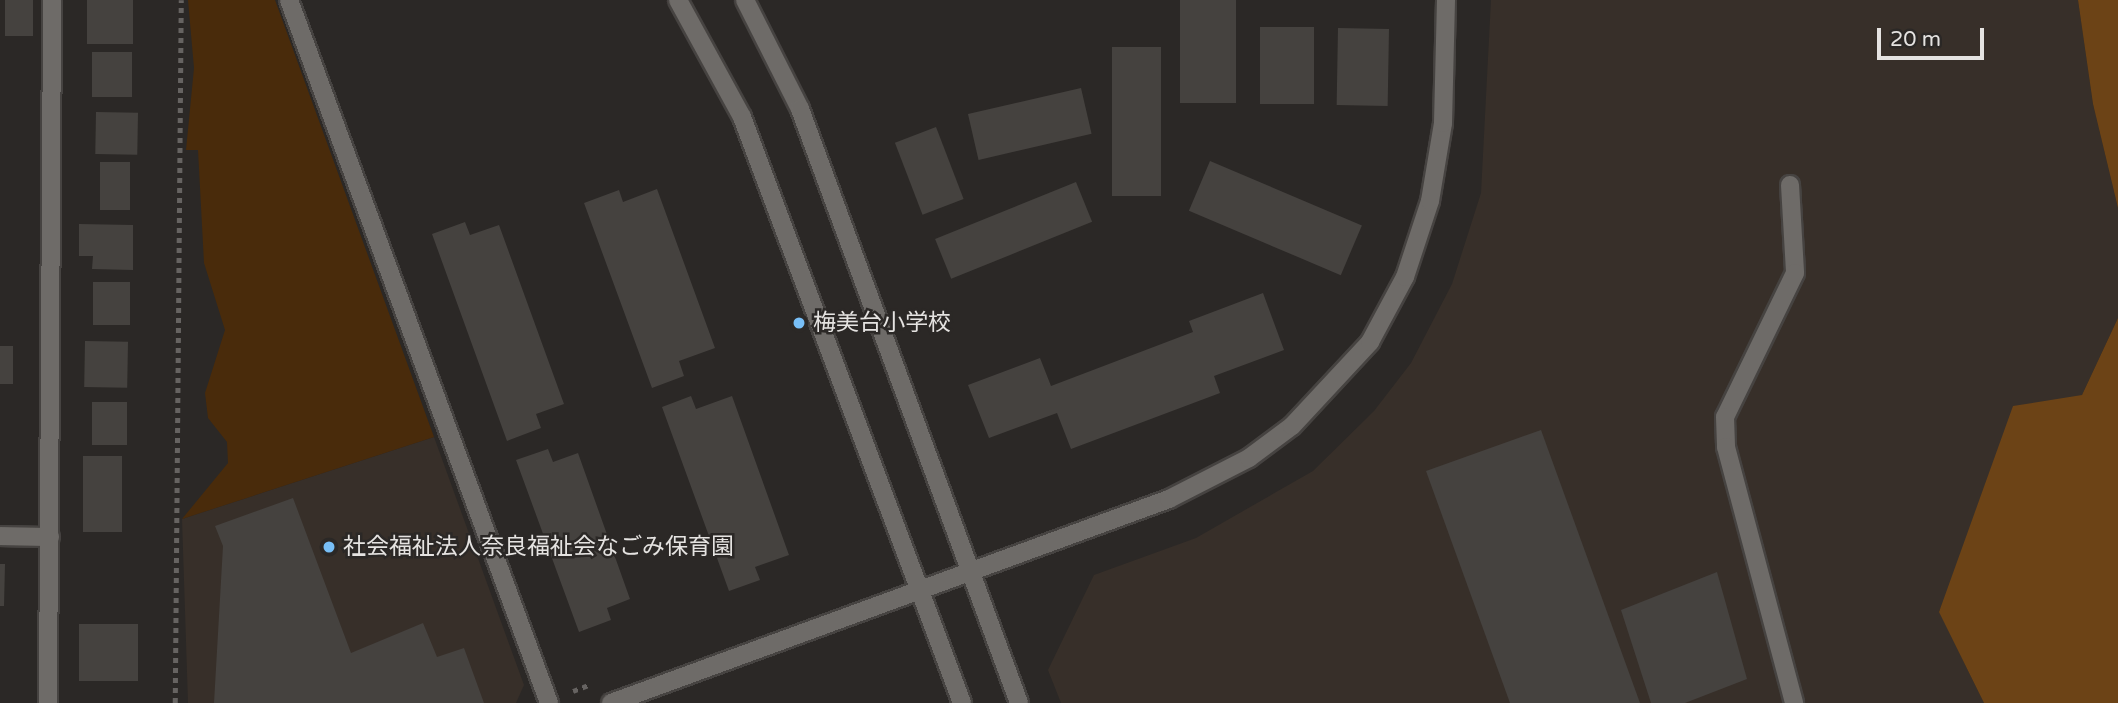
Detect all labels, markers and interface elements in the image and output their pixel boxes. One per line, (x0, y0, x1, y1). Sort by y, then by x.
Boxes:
scale bar (1880, 14, 1987, 58)
text: 20 m (1890, 27, 1941, 52)
place label: 梅美台小学校 (813, 309, 951, 337)
marker: 梅美台小学校 (791, 315, 807, 331)
place label: 社会福祉法人奈良福祉会なごみ保育園 (343, 533, 734, 561)
marker: 社会福祉法人奈良福祉会なごみ保育園 (321, 539, 337, 555)

